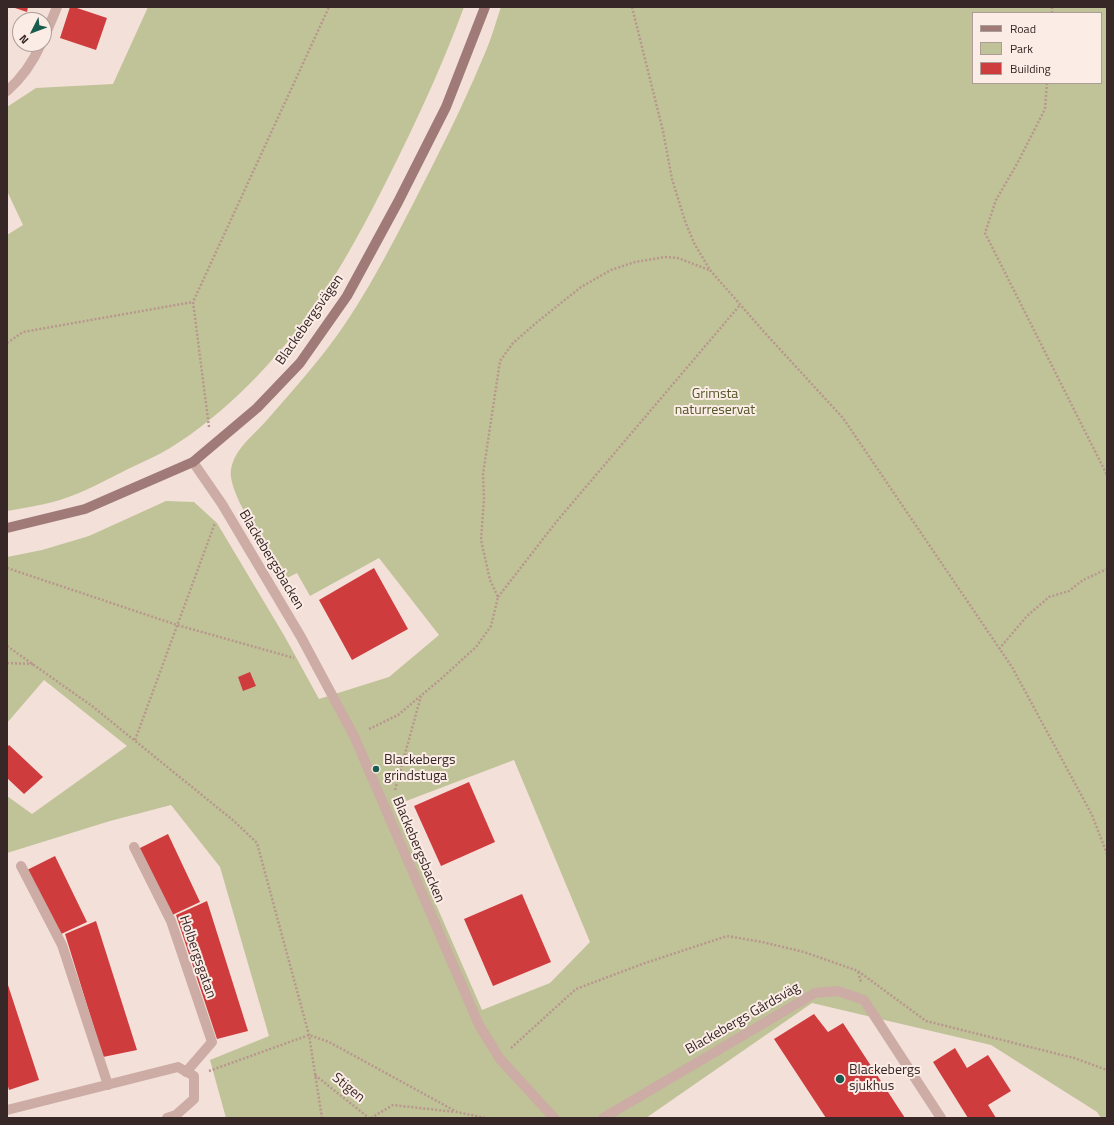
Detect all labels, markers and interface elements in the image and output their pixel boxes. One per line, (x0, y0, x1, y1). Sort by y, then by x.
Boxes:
north arrow (12, 12, 52, 52)
legend (972, 12, 1102, 84)
text: Road (1010, 19, 1036, 38)
text: N (15, 31, 32, 48)
text: Park (1010, 39, 1033, 58)
text: Building (1010, 59, 1051, 78)
street label: Blackebergsvägen (272, 271, 348, 369)
park label: Grimsta naturreservat (675, 387, 755, 420)
street label: Blackebergsbacken (235, 507, 307, 613)
place label: Blackebergs grindstuga (384, 753, 455, 786)
marker: Blackebergs grindstuga (371, 764, 381, 774)
street label: Blackebergsbacken (388, 795, 448, 905)
street label: Holbergsgatan (175, 913, 219, 1001)
street label: Blackebergs Gårdsväg (683, 979, 803, 1059)
place label: Blackebergs sjukhus (849, 1063, 920, 1096)
street label: Stigen (328, 1070, 368, 1106)
marker: Blackebergs sjukhus (834, 1073, 846, 1085)

